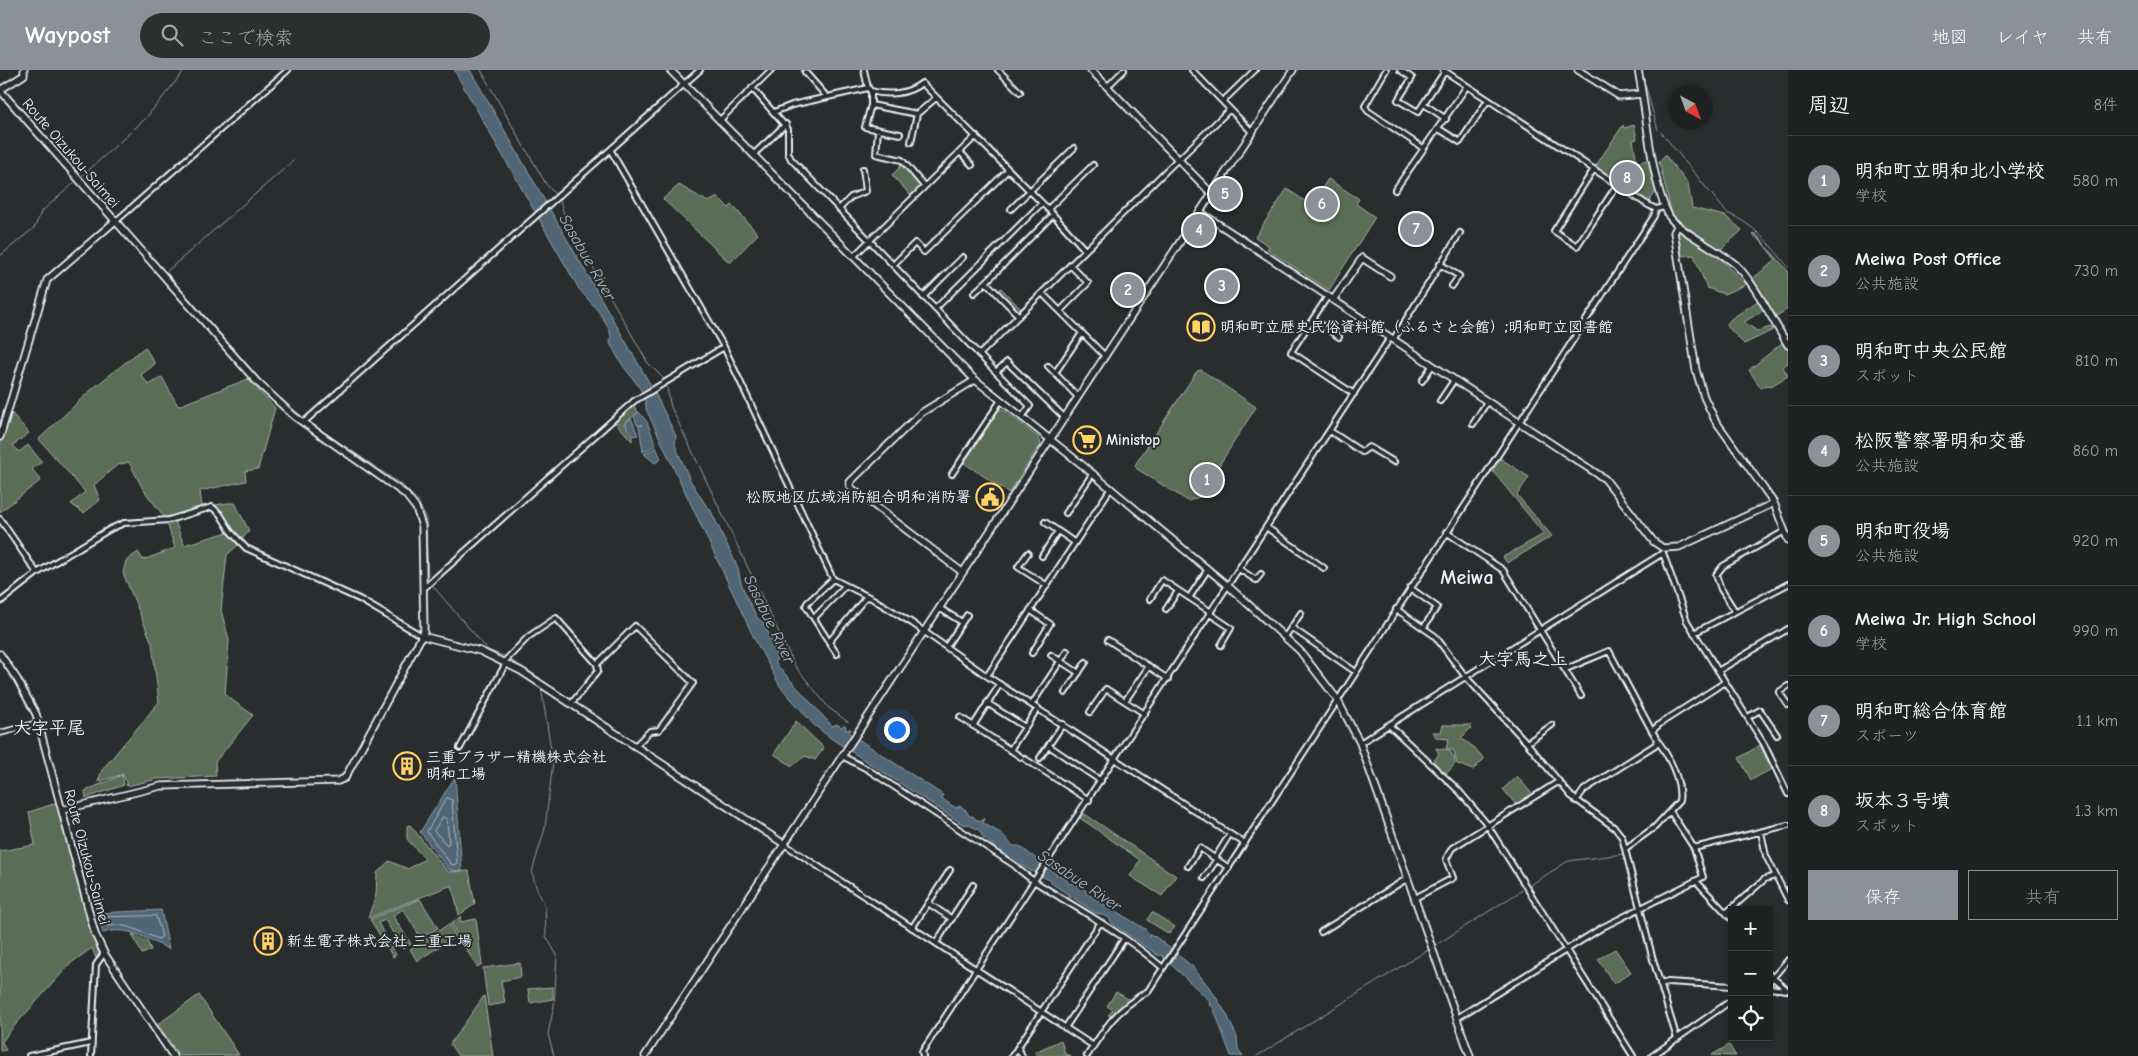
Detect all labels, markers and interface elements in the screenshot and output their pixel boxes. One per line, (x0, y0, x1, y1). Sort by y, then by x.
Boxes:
search box (140, 13, 490, 58)
text: Waypost (25, 21, 110, 49)
icon: search (158, 21, 186, 49)
text: ここで検索 (198, 27, 293, 49)
text: 地図 (1932, 27, 1968, 48)
text: レイヤ (1996, 27, 2049, 48)
text: 共有 (2077, 27, 2113, 48)
north arrow (1668, 85, 1713, 130)
text: 周辺 (1808, 93, 1850, 117)
street label: Route Oizukou-Saimei (19, 95, 123, 211)
text: 8件 (2094, 96, 2118, 114)
pin: 8 (1611, 159, 1643, 197)
text: 明和町立明和北小学校 (1855, 160, 2045, 182)
text: 1 (1821, 172, 1827, 190)
text: 580 m (2073, 172, 2118, 190)
pin: 5 (1209, 175, 1241, 213)
pin: 6 (1306, 185, 1338, 223)
text: 学校 (1855, 187, 1887, 205)
pin: 7 (1400, 210, 1432, 248)
water label: Sasabue River (555, 211, 619, 304)
pin: 4 (1183, 211, 1215, 249)
text: Meiwa Post Office (1855, 248, 2001, 270)
text: 2 (1820, 262, 1828, 280)
text: 730 m (2074, 262, 2118, 280)
pin: 3 (1206, 267, 1238, 305)
pin: 2 (1112, 271, 1144, 309)
text: 公共施設 (1855, 275, 1919, 293)
library icon: 明和町立歴史民俗資料館（ふるさと会館）;明和町立図書館 (1186, 312, 1216, 342)
place label: 明和町立歴史民俗資料館（ふるさと会館）;明和町立図書館 (1220, 318, 1613, 336)
text: 明和町中央公民館 (1855, 340, 2007, 362)
text: 3 (1820, 352, 1828, 370)
text: 810 m (2075, 352, 2118, 370)
text: スポット (1855, 367, 1919, 385)
supermarket icon: Ministop (1072, 425, 1102, 455)
text: 松阪警察署明和交番 (1855, 430, 2026, 452)
place label: Ministop (1106, 431, 1160, 449)
text: 4 (1820, 442, 1828, 460)
text: 860 m (2073, 442, 2118, 460)
text: 公共施設 (1855, 457, 1919, 475)
pin: 1 (1191, 461, 1223, 499)
public building icon: 松阪地区広域消防組合明和消防署 (975, 482, 1005, 512)
place label: 松阪地区広域消防組合明和消防署 (746, 488, 971, 506)
text: 明和町役場 (1855, 520, 1950, 542)
text: 5 (1820, 532, 1828, 550)
text: 920 m (2073, 532, 2118, 550)
text: 公共施設 (1855, 547, 1919, 565)
district label: Meiwa (1440, 566, 1494, 589)
water label: Sasabue River (740, 572, 799, 667)
text: Meiwa Jr. High School (1855, 608, 2036, 630)
text: 6 (1820, 622, 1828, 640)
text: 990 m (2073, 622, 2118, 640)
text: 学校 (1855, 635, 1887, 653)
district label: 大字馬之上 (1478, 649, 1568, 670)
text: 明和町総合体育館 (1855, 700, 2007, 722)
text: 7 (1820, 712, 1828, 730)
text: 1.1 km (2077, 712, 2118, 730)
your location (884, 717, 910, 743)
district label: 大字平尾 (13, 718, 85, 739)
text: スポーツ (1855, 727, 1919, 745)
place label: 三重ブラザー精機株式会社 明和工場 (426, 748, 607, 783)
building icon: 三重ブラザー精機株式会社 明和工場 (392, 751, 422, 781)
street label: Route Oizukou-Saimei (60, 787, 114, 927)
text: 坂本３号墳 (1855, 790, 1950, 812)
text: 8 (1820, 802, 1828, 820)
text: 1.3 km (2075, 802, 2118, 820)
text: スポット (1855, 817, 1919, 835)
water label: Sasabue River (1034, 846, 1125, 916)
button: 保存 (1808, 870, 1958, 920)
button: 共有 (1968, 870, 2118, 920)
map controls (1728, 906, 1773, 1041)
button: + (1728, 906, 1773, 951)
building icon: 新生電子株式会社 三重工場 (253, 926, 283, 956)
place label: 新生電子株式会社 三重工場 (287, 932, 472, 950)
button: − (1728, 951, 1773, 996)
button: locate (1728, 996, 1773, 1041)

